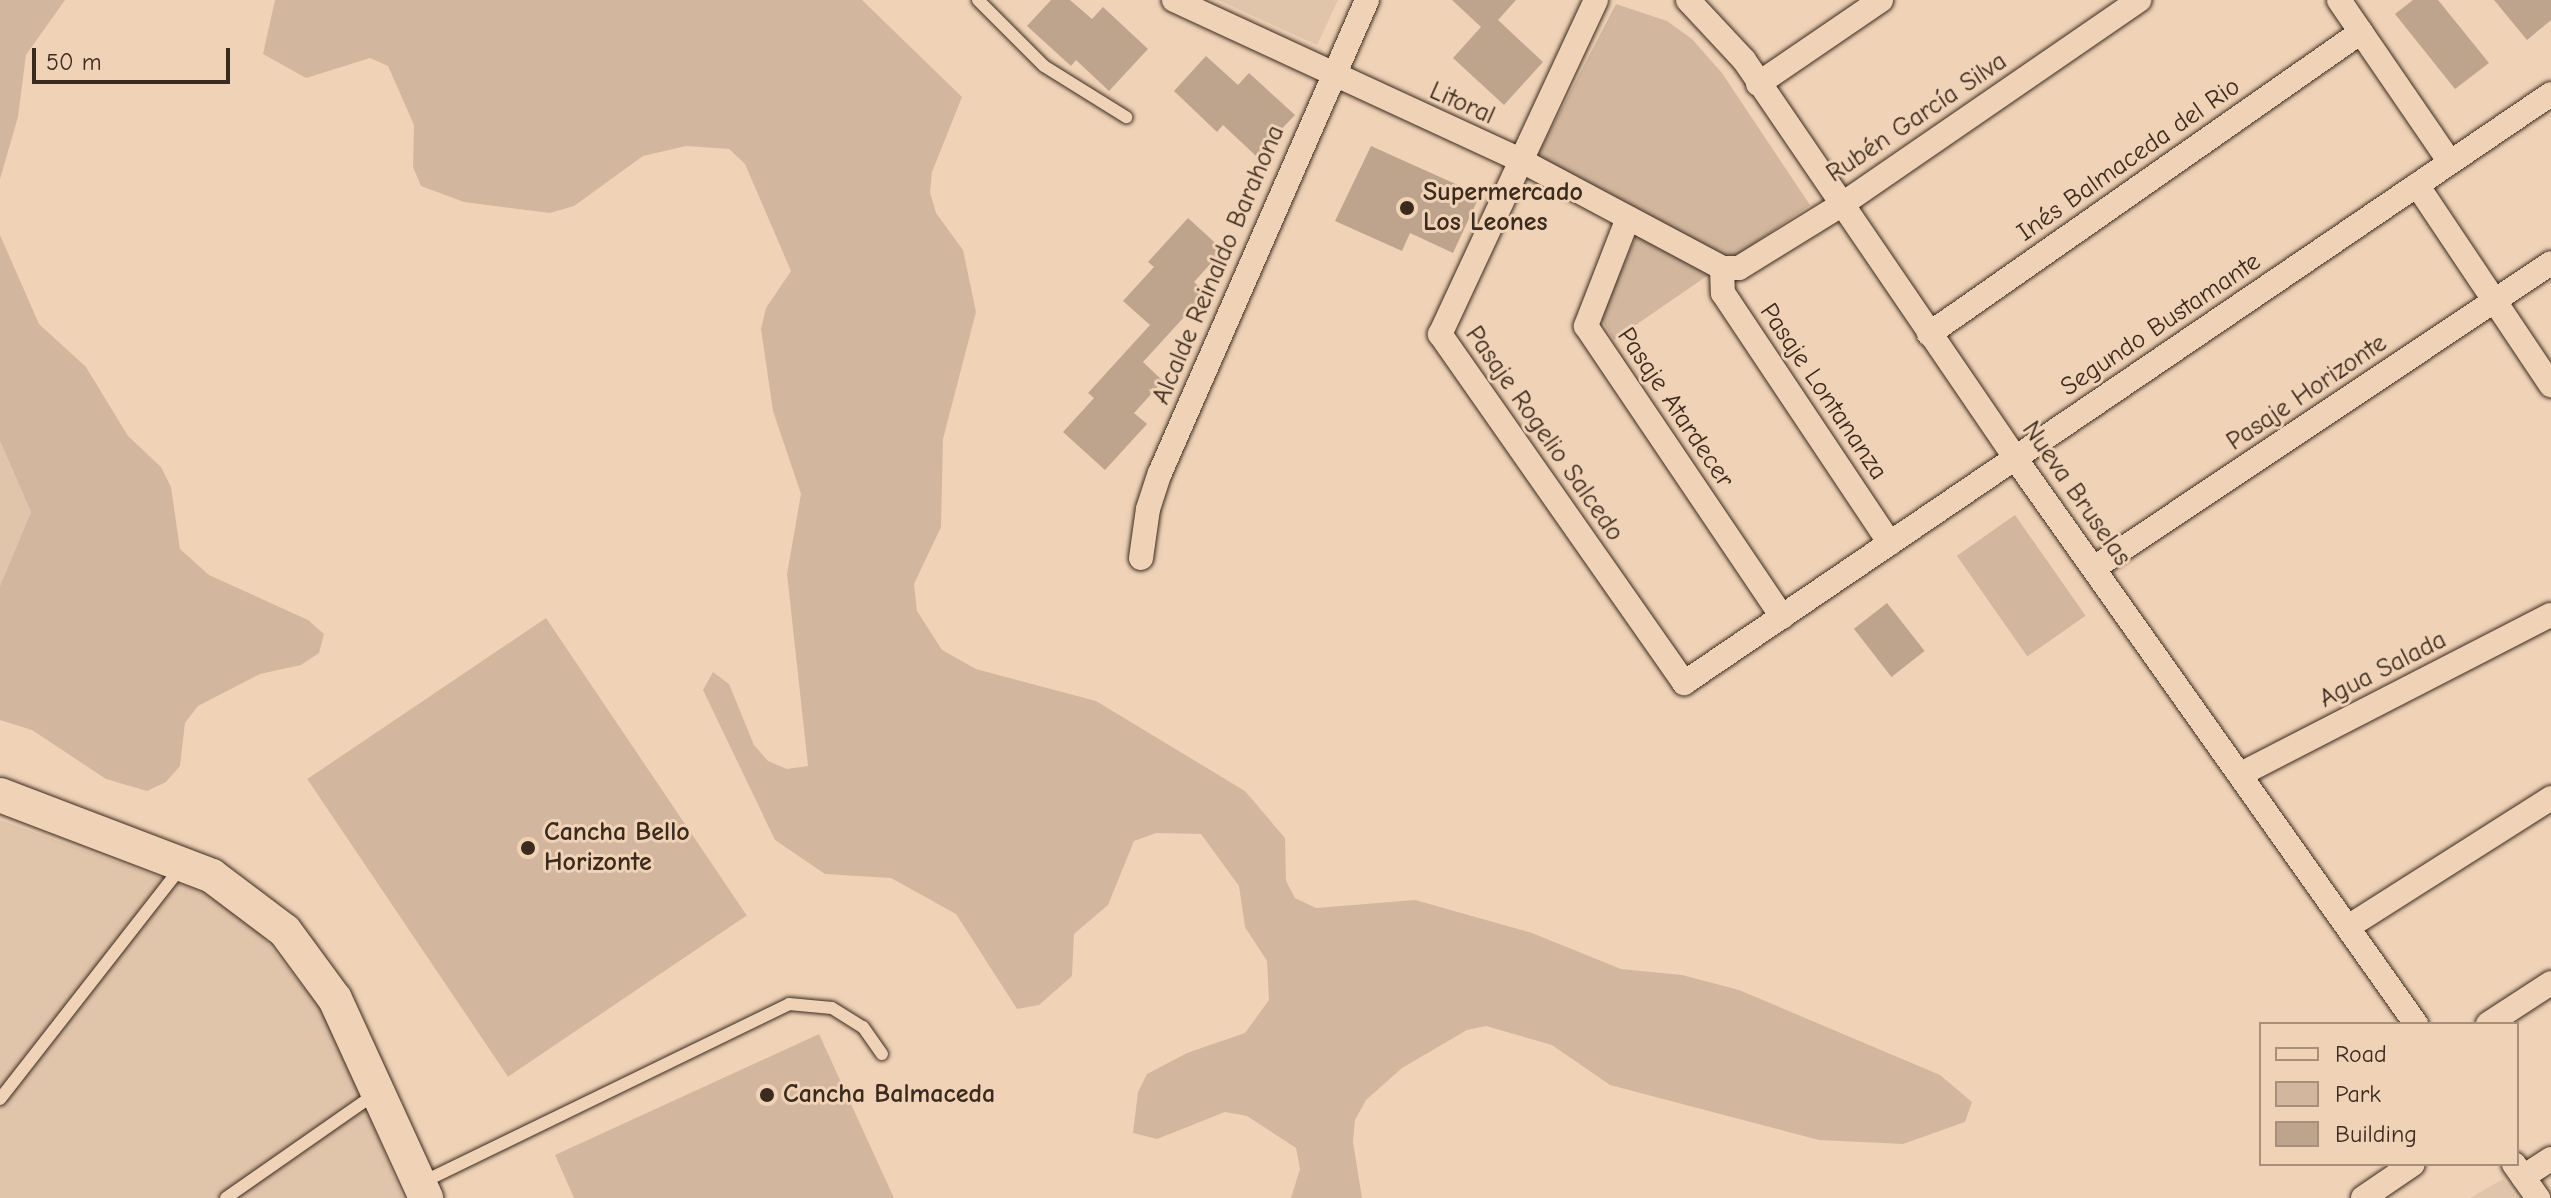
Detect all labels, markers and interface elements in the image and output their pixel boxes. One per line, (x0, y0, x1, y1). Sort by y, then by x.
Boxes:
scale bar (36, 32, 234, 82)
street label: Rubén García Silva (1821, 46, 2013, 190)
text: 50 m (46, 48, 102, 76)
street label: Inés Balmaceda del Rio (2012, 71, 2246, 249)
street label: Litoral (1424, 76, 1500, 132)
street label: Alcalde Reinaldo Barahona (1146, 121, 1292, 409)
place label: Supermercado Los Leones (1423, 177, 1583, 238)
marker: Supermercado Los Leones (1398, 199, 1416, 217)
street label: Segundo Bustamante (2055, 247, 2267, 403)
street label: Pasaje Lontananza (1752, 298, 1894, 486)
street label: Pasaje Rogelio Salcedo (1458, 321, 1630, 547)
street label: Pasaje Atardecer (1610, 322, 1740, 494)
street label: Pasaje Horizonte (2221, 328, 2393, 458)
street label: Nueva Bruselas (2015, 416, 2137, 572)
street label: Agua Salada (2314, 625, 2452, 715)
place label: Cancha Bello Horizonte (544, 817, 690, 878)
marker: Cancha Bello Horizonte (519, 839, 537, 857)
legend (2259, 1022, 2519, 1166)
text: Road (2335, 1040, 2387, 1068)
place label: Cancha Balmaceda (783, 1079, 995, 1111)
text: Park (2335, 1080, 2381, 1108)
marker: Cancha Balmaceda (758, 1086, 776, 1104)
text: Building (2335, 1120, 2417, 1148)

